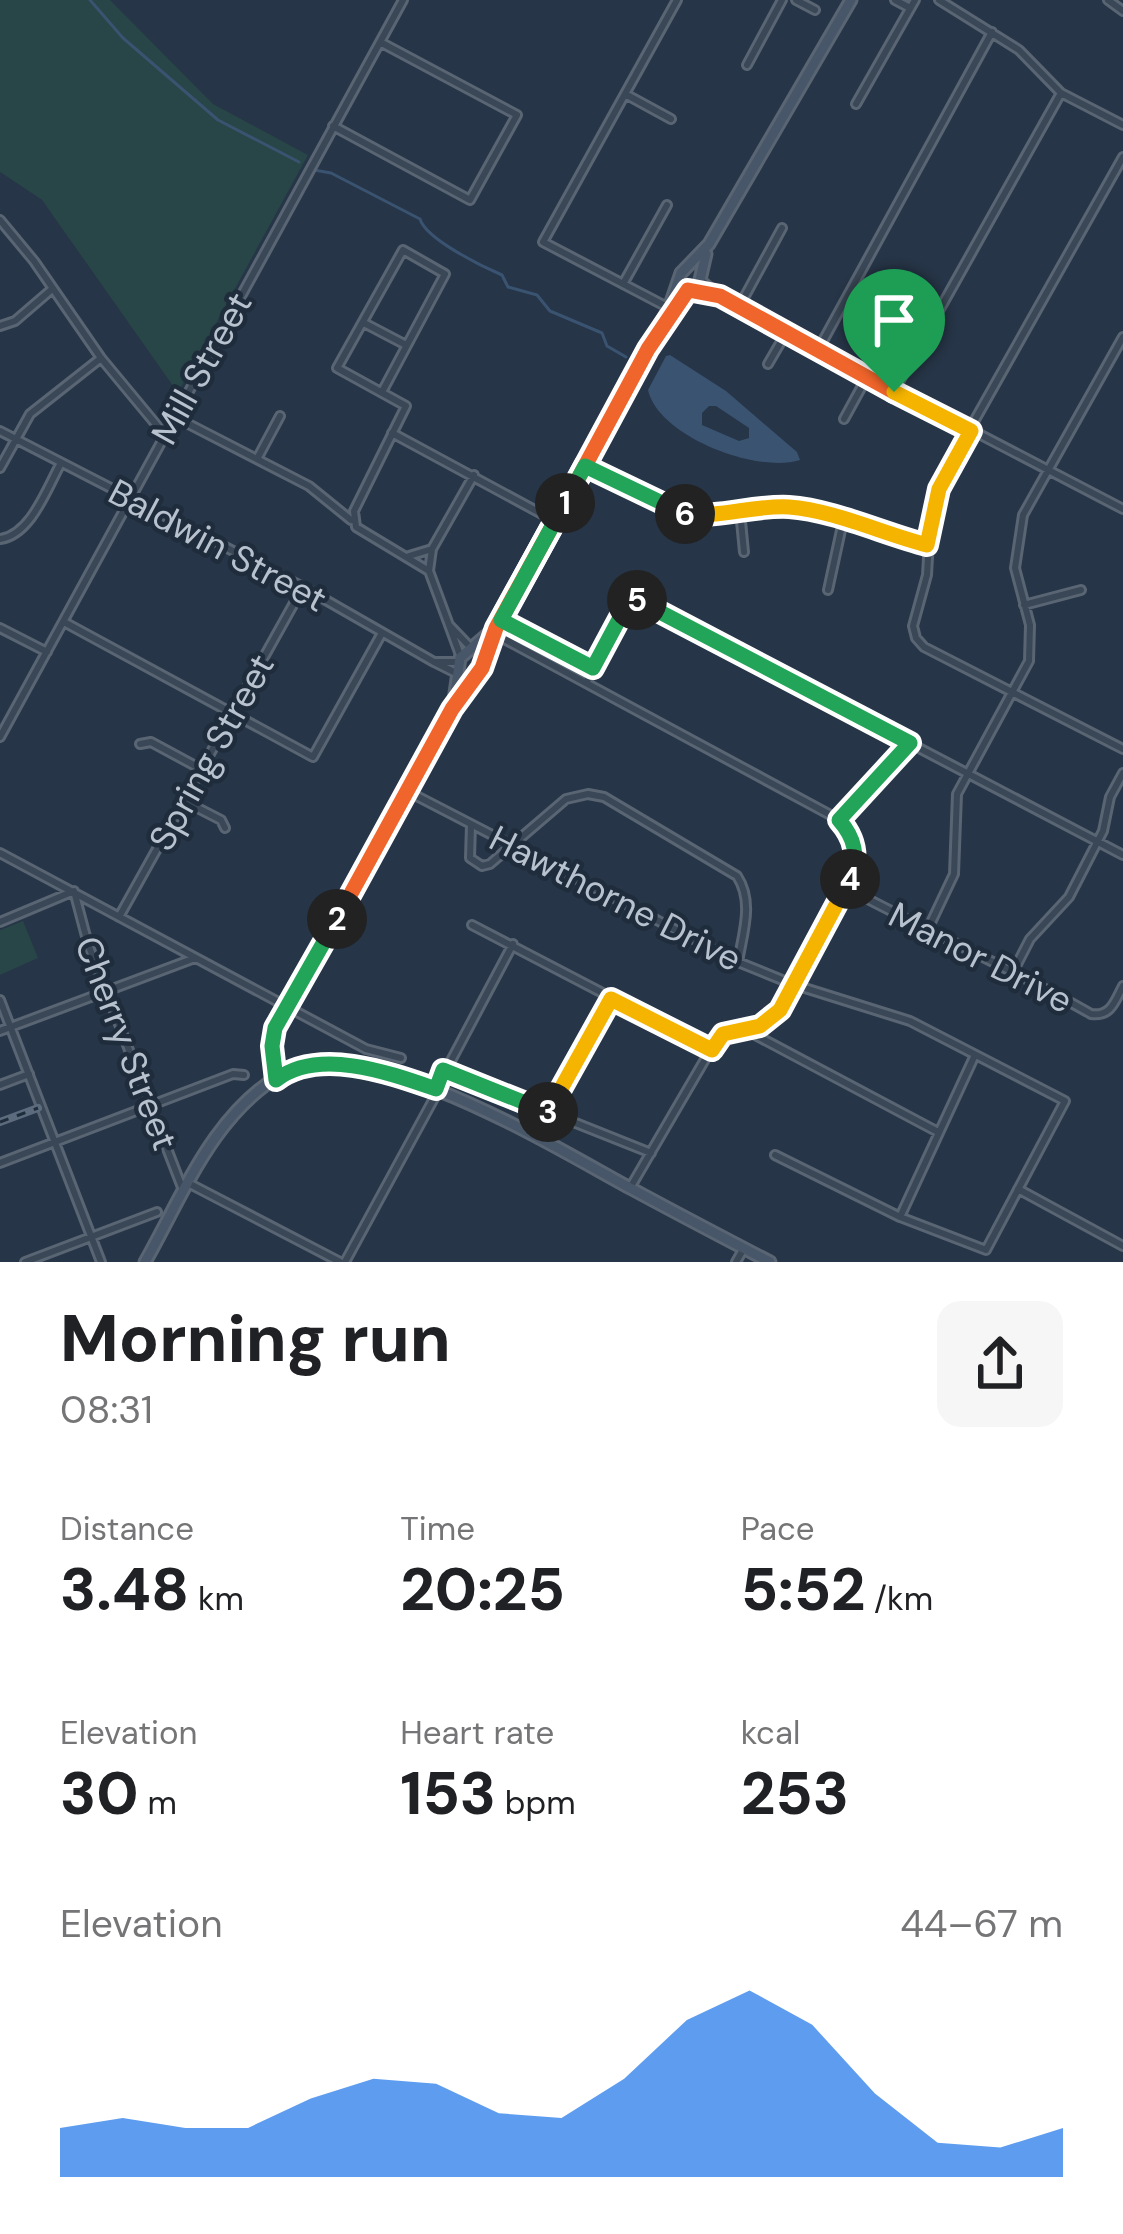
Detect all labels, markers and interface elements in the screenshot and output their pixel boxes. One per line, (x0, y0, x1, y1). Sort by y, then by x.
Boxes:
pin (843, 269, 945, 392)
street label: Mill Street (141, 284, 262, 452)
icon: arrive (861, 287, 927, 353)
street label: Baldwin Street (101, 468, 335, 623)
pin: 1 (535, 473, 595, 533)
text: 1 (559, 481, 571, 524)
pin: 6 (655, 484, 715, 544)
text: 6 (675, 492, 695, 535)
pin: 5 (607, 570, 667, 630)
text: 5 (627, 578, 647, 621)
street label: Spring Street (138, 646, 285, 859)
street label: Hawthorne Drive (482, 815, 750, 982)
pin: 4 (820, 849, 880, 909)
text: 4 (839, 857, 861, 900)
pin: 2 (307, 889, 367, 949)
street label: Manor Drive (881, 891, 1081, 1024)
text: 2 (327, 897, 347, 940)
street label: Cherry Street (64, 930, 189, 1157)
pin: 3 (518, 1082, 578, 1142)
text: 3 (538, 1090, 558, 1133)
text: Morning run (60, 1296, 451, 1381)
button: share (937, 1301, 1063, 1427)
text: 08:31 (60, 1384, 153, 1435)
text: Distance (60, 1507, 194, 1550)
text: Time (400, 1507, 475, 1550)
text: Pace (741, 1507, 815, 1550)
text: 3.48 (60, 1550, 189, 1629)
text: 20:25 (400, 1550, 565, 1629)
text: 5:52 (741, 1550, 865, 1629)
text: km (189, 1577, 244, 1620)
text: /km (865, 1577, 933, 1620)
text: Elevation (60, 1711, 198, 1754)
text: Heart rate (400, 1711, 554, 1754)
text: kcal (741, 1711, 800, 1754)
text: 30 (60, 1754, 139, 1833)
text: 153 (400, 1754, 496, 1833)
text: 253 (741, 1754, 849, 1833)
text: m (139, 1781, 177, 1824)
text: bpm (496, 1781, 576, 1824)
text: Elevation (60, 1898, 223, 1949)
text: 44–67 m (900, 1898, 1063, 1949)

